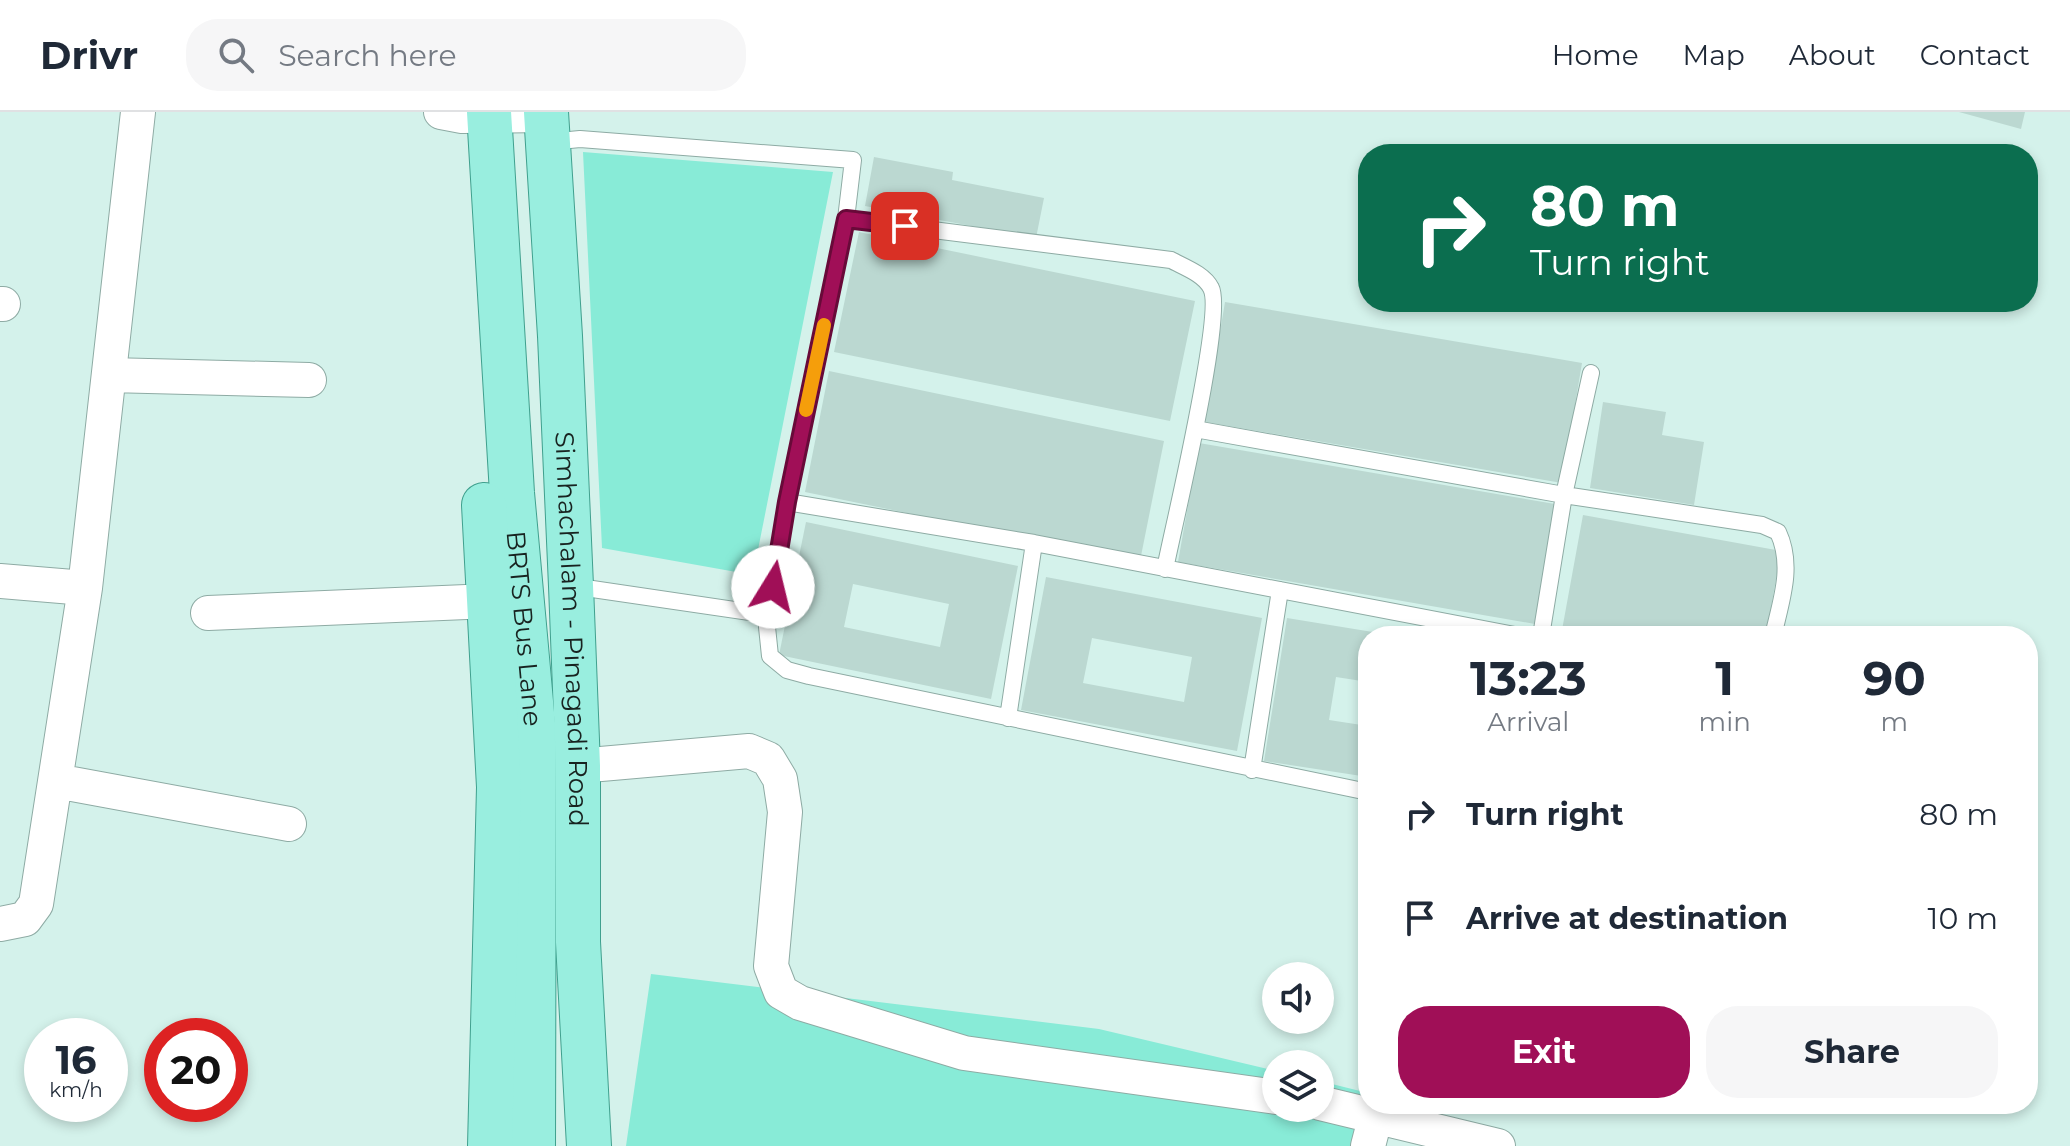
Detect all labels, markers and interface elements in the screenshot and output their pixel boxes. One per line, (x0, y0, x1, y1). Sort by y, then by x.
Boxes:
search box (186, 19, 746, 91)
text: Drivr (40, 32, 138, 79)
icon: search (214, 33, 258, 77)
text: Search here (278, 37, 457, 74)
text: Home (1552, 38, 1639, 72)
text: Map (1683, 38, 1745, 72)
text: About (1789, 38, 1876, 72)
text: Contact (1920, 38, 2030, 72)
text: 80 m (1530, 172, 1680, 240)
icon: right (1398, 176, 1502, 280)
pin (871, 192, 939, 260)
icon: arrive (883, 204, 927, 248)
text: Turn right (1530, 240, 1710, 284)
street label: Simhachalam - Pinagadi Road (548, 431, 594, 827)
street label: BRTS Bus Lane (500, 530, 549, 728)
position arrow (731, 545, 815, 629)
text: 13:23 (1470, 649, 1587, 707)
text: 1 (1715, 649, 1734, 707)
text: 90 (1863, 649, 1926, 707)
text: Arrival (1487, 706, 1569, 738)
text: min (1699, 706, 1751, 738)
text: m (1881, 706, 1908, 738)
icon: right (1398, 792, 1442, 836)
text: Turn right (1466, 796, 1623, 833)
text: 80 m (1919, 796, 1998, 833)
icon: arrive (1398, 896, 1442, 940)
text: Arrive at destination (1466, 900, 1788, 937)
text: 10 m (1928, 900, 1998, 937)
map controls (1262, 962, 1334, 1122)
button: sound (1262, 962, 1334, 1034)
button: Exit (1398, 1006, 1690, 1098)
button: Share (1706, 1006, 1998, 1098)
speed limit sign: 20 (144, 1018, 248, 1122)
text: 16 (55, 1035, 97, 1084)
button: layers (1262, 1050, 1334, 1122)
text: km/h (49, 1078, 103, 1102)

